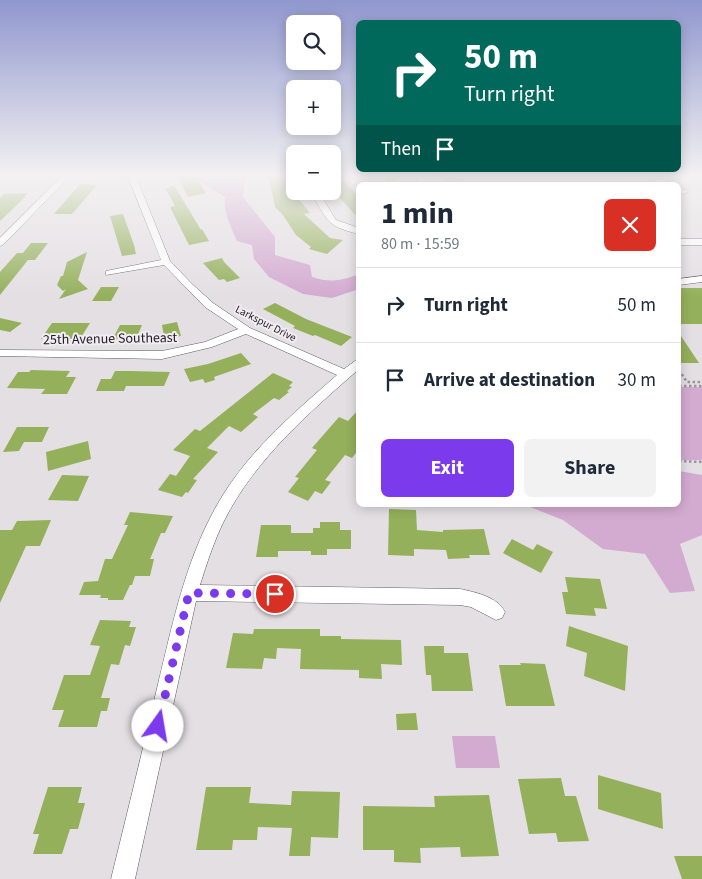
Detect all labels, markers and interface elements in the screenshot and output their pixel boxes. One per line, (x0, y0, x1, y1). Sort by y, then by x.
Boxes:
map controls (286, 15, 341, 200)
button: search (286, 15, 341, 70)
text: 50 m (464, 32, 538, 82)
icon: right (381, 40, 446, 105)
text: Turn right (464, 78, 554, 110)
button: + (286, 80, 341, 135)
icon: arrive (431, 135, 459, 163)
text: Then (381, 136, 421, 163)
button: − (286, 145, 341, 200)
text: 1 min (381, 192, 454, 235)
button: close (604, 199, 656, 251)
text: 80 m · 15:59 (381, 233, 460, 255)
icon: right (381, 291, 409, 319)
text: Turn right (424, 292, 508, 319)
text: 50 m (618, 292, 656, 319)
street label: Larkspur Drive (233, 302, 299, 346)
street label: 25th Avenue Southeast (43, 328, 178, 350)
icon: arrive (381, 366, 409, 394)
text: Arrive at destination (424, 367, 595, 394)
text: 30 m (618, 367, 656, 394)
button: Exit (381, 439, 514, 497)
button: Share (524, 439, 656, 497)
pin (254, 573, 296, 615)
icon: arrive (261, 580, 289, 608)
position arrow (131, 699, 183, 751)

